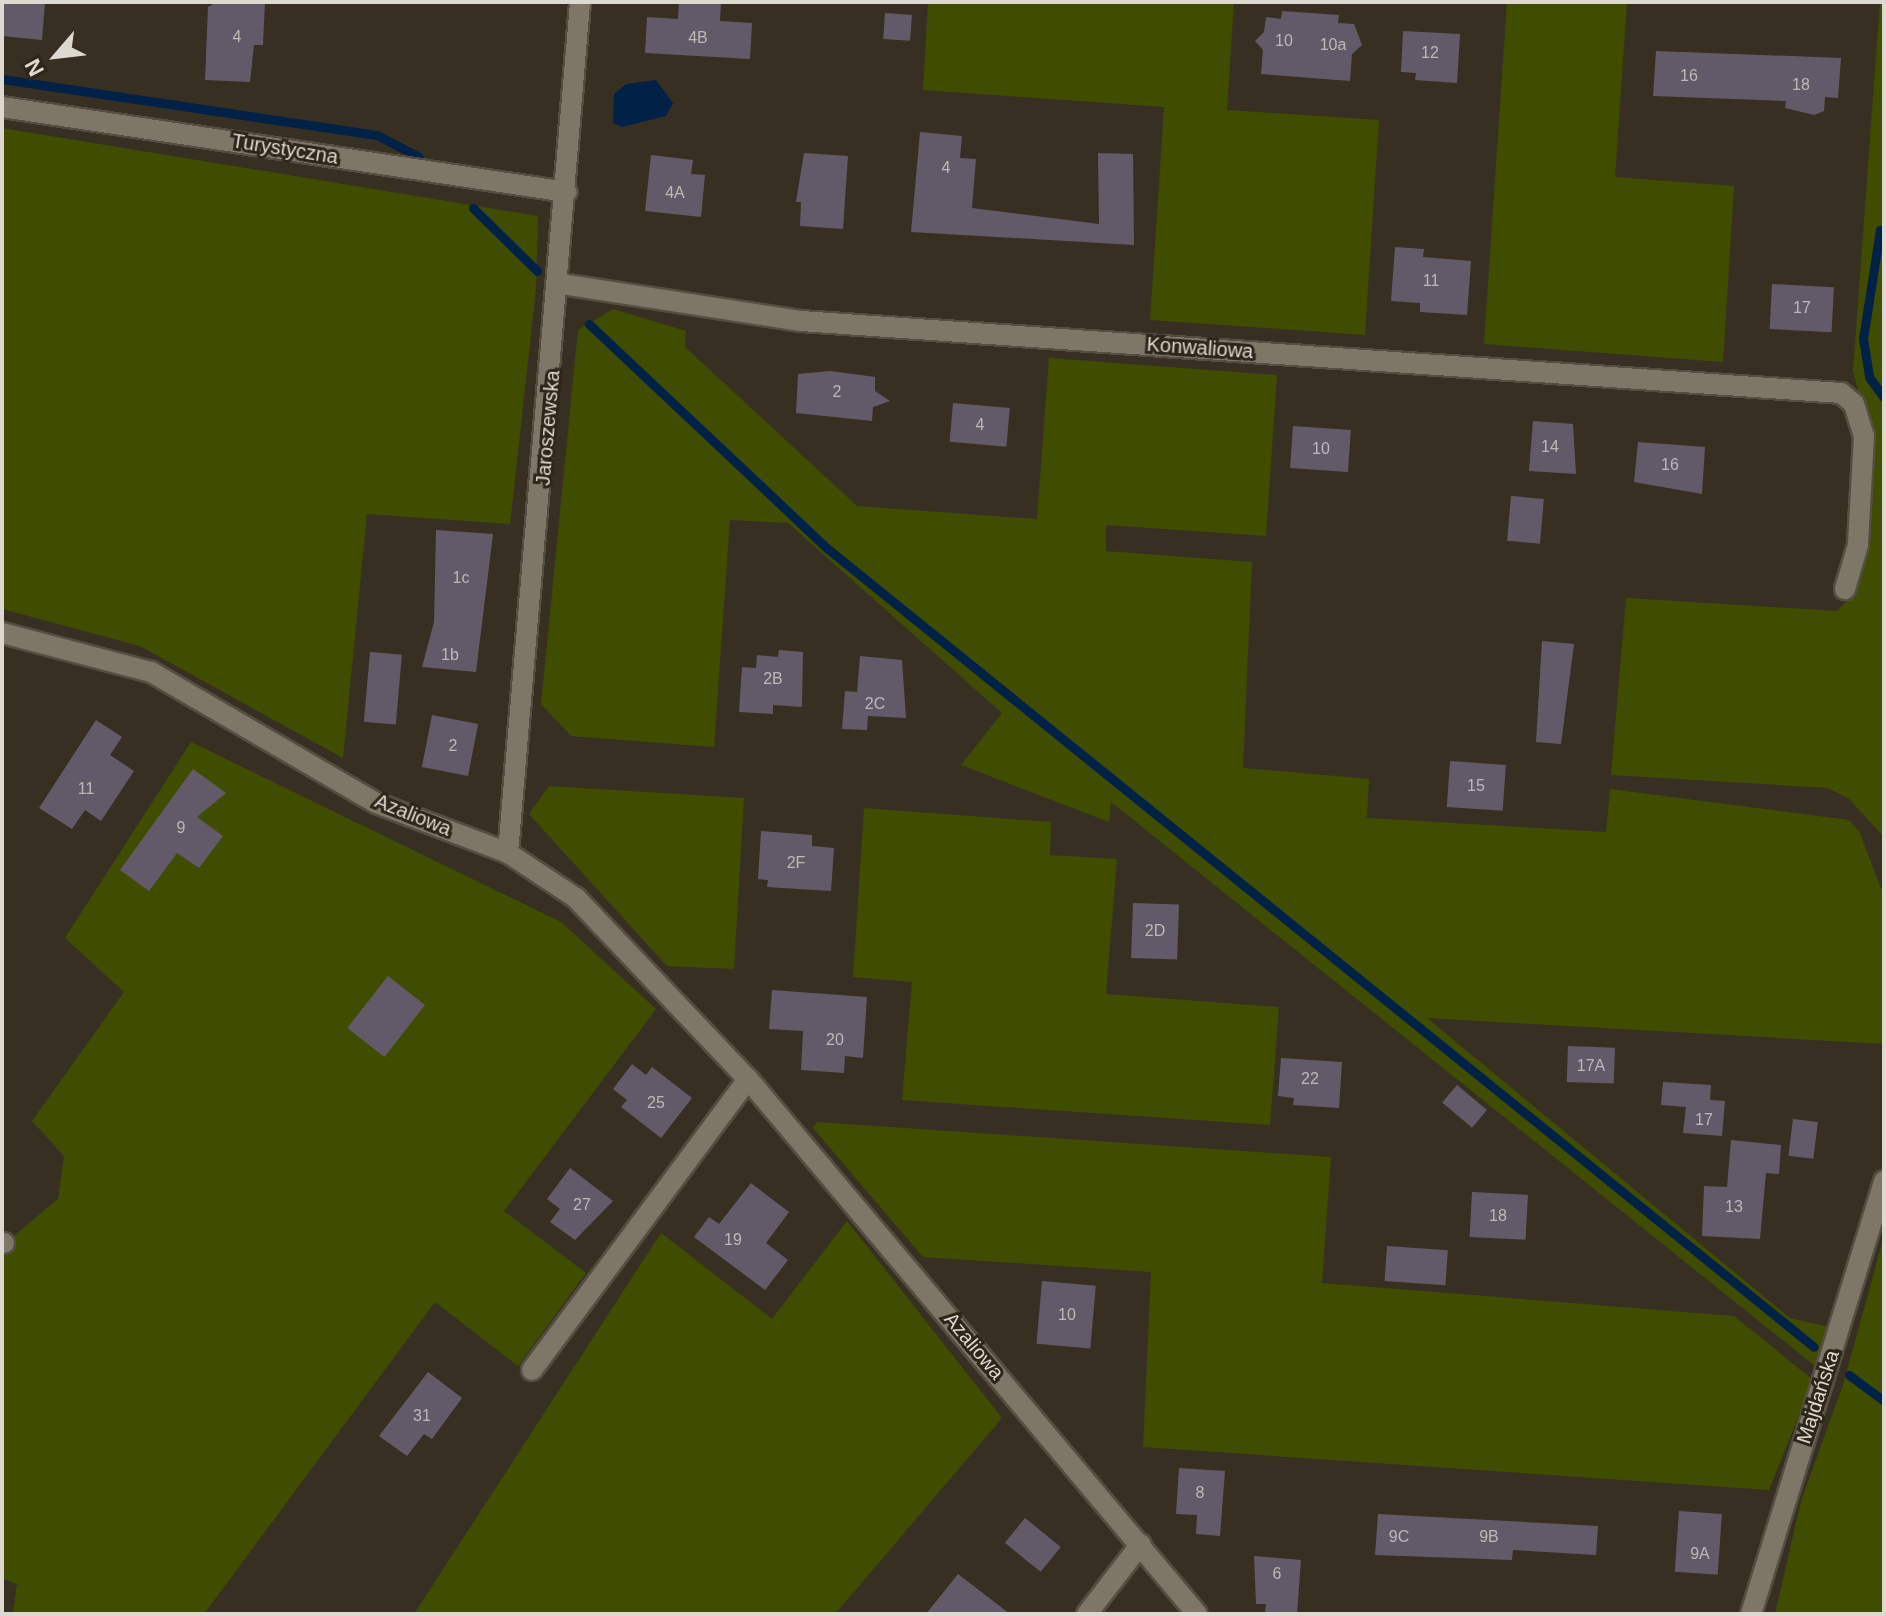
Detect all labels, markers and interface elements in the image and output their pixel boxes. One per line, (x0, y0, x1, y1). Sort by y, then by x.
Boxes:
north arrow (16, 16, 96, 96)
house number: 4 (233, 27, 241, 47)
house number: 4B (688, 28, 708, 48)
house number: 10 (1275, 31, 1293, 51)
house number: 10a (1320, 35, 1346, 55)
house number: 12 (1421, 43, 1439, 63)
text: N (20, 55, 49, 80)
house number: 16 (1680, 66, 1698, 86)
house number: 18 (1792, 75, 1810, 95)
street label: Turystyczna (230, 129, 340, 169)
house number: 4 (942, 158, 950, 178)
house number: 4A (665, 183, 685, 203)
house number: 11 (1423, 271, 1439, 291)
house number: 17 (1793, 298, 1811, 318)
street label: Konwaliowa (1146, 332, 1254, 364)
street label: Jaroszewska (531, 369, 565, 487)
house number: 2 (833, 382, 841, 402)
house number: 4 (976, 415, 984, 435)
house number: 14 (1541, 437, 1559, 457)
house number: 10 (1312, 439, 1330, 459)
house number: 16 (1661, 455, 1679, 475)
house number: 1c (453, 568, 469, 588)
house number: 1b (441, 645, 459, 665)
house number: 2B (763, 669, 783, 689)
house number: 2C (865, 694, 885, 714)
house number: 2 (449, 736, 457, 756)
house number: 15 (1467, 776, 1485, 796)
house number: 11 (78, 779, 94, 799)
street label: Azaliowa (371, 789, 455, 841)
house number: 9 (177, 818, 185, 838)
house number: 2F (787, 853, 805, 873)
house number: 2D (1145, 921, 1165, 941)
house number: 20 (826, 1030, 844, 1050)
house number: 17A (1577, 1056, 1605, 1076)
house number: 22 (1301, 1069, 1319, 1089)
house number: 25 (647, 1093, 665, 1113)
house number: 17 (1695, 1110, 1713, 1130)
house number: 27 (573, 1195, 591, 1215)
house number: 13 (1725, 1197, 1743, 1217)
house number: 18 (1489, 1206, 1507, 1226)
house number: 19 (724, 1230, 742, 1250)
house number: 10 (1058, 1305, 1076, 1325)
street label: Azaliowa (939, 1308, 1009, 1384)
street label: Majdańska (1792, 1347, 1844, 1447)
house number: 31 (413, 1406, 431, 1426)
house number: 8 (1196, 1483, 1204, 1503)
house number: 9C (1389, 1527, 1409, 1547)
house number: 9B (1479, 1527, 1499, 1547)
house number: 9A (1690, 1544, 1710, 1564)
house number: 6 (1273, 1564, 1281, 1584)

